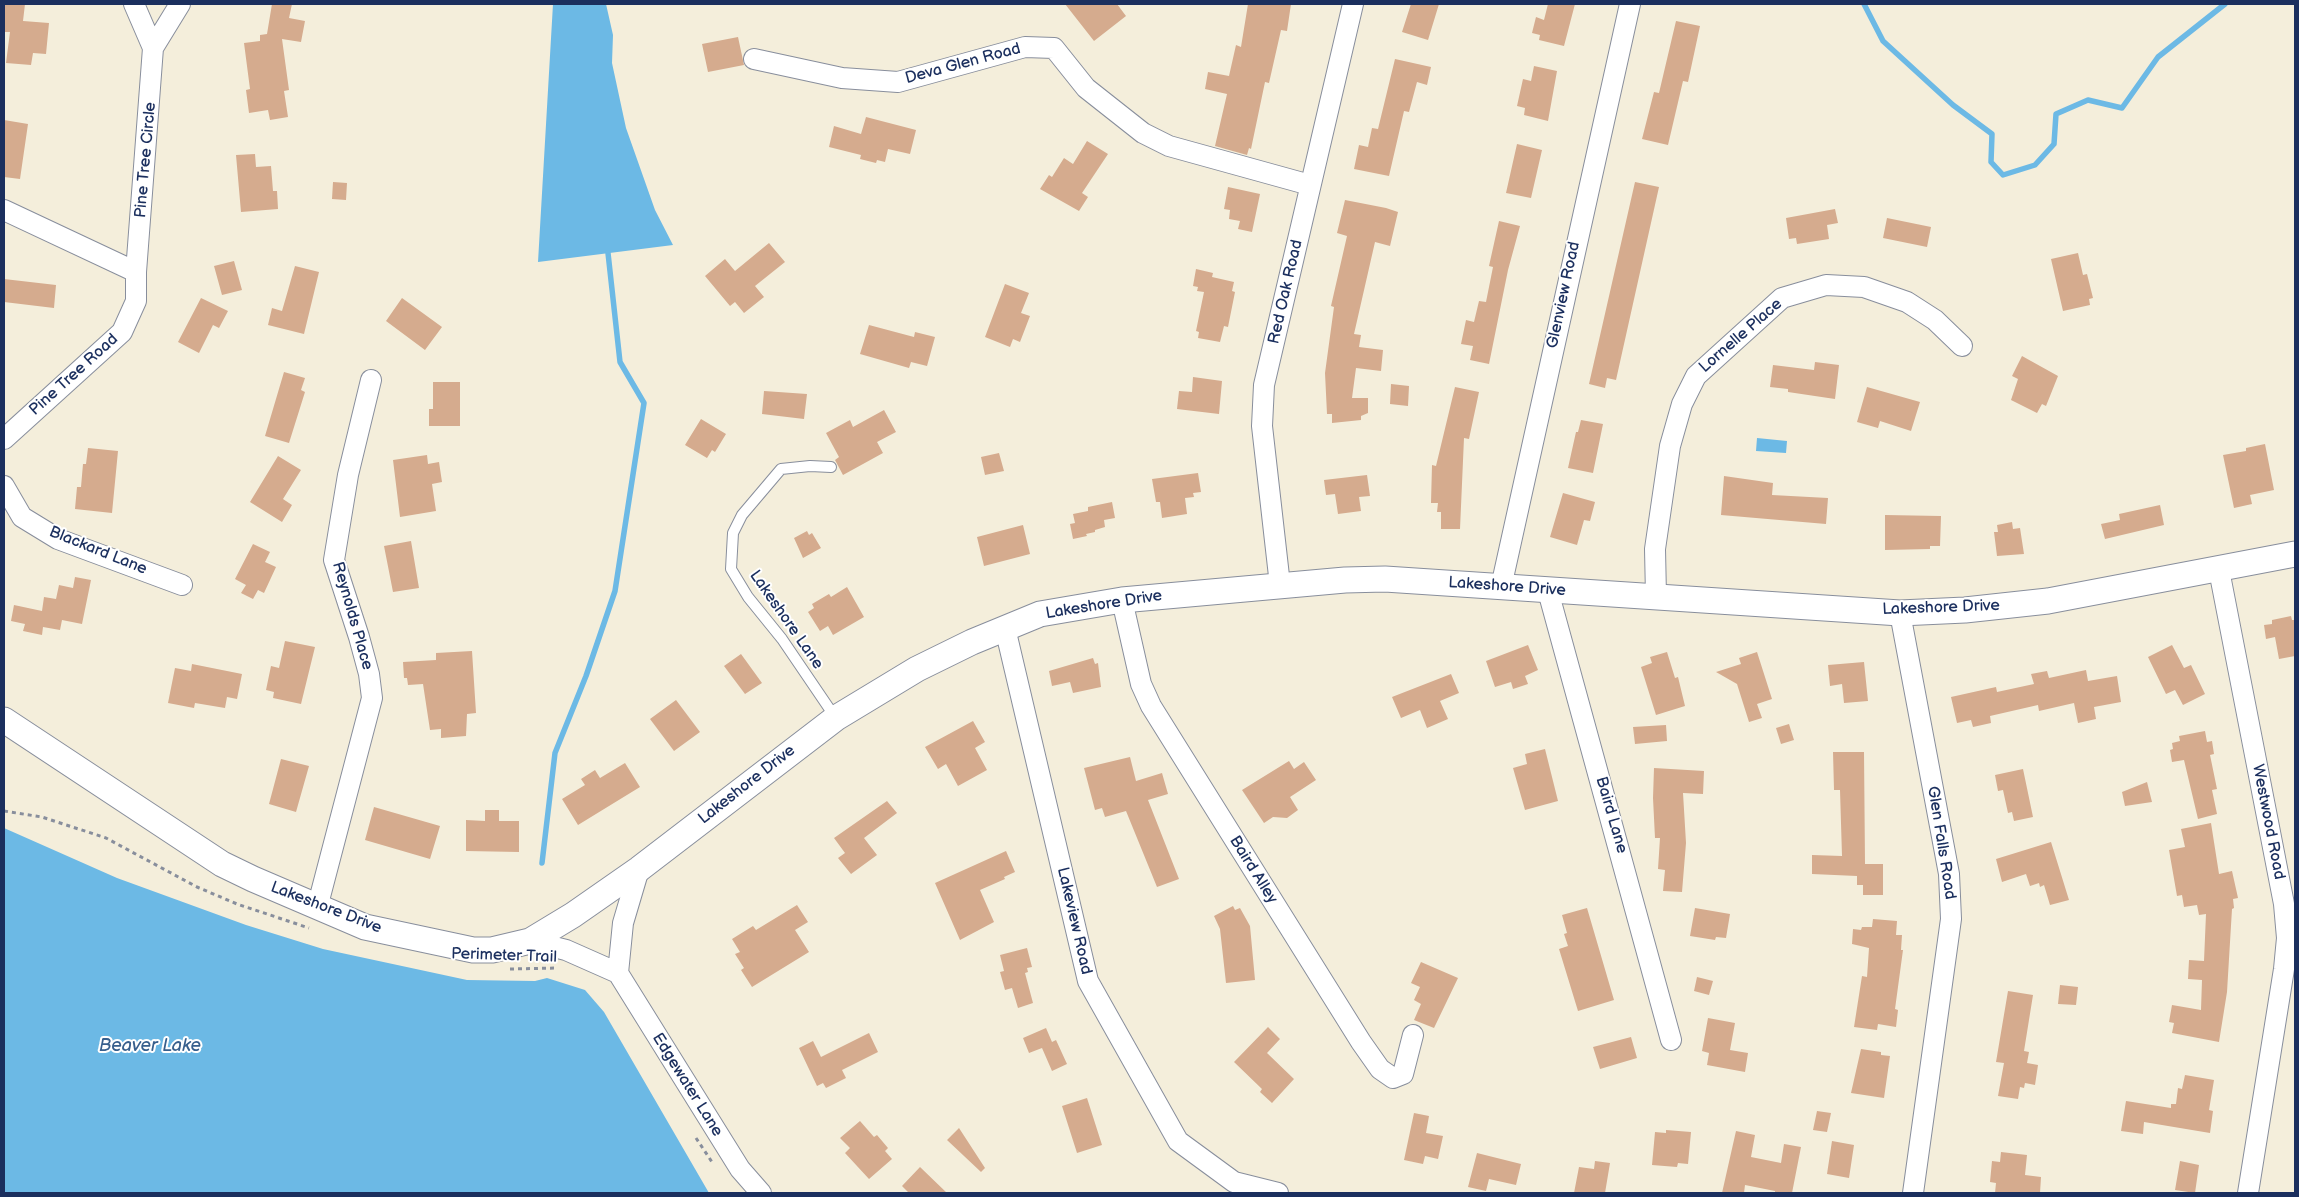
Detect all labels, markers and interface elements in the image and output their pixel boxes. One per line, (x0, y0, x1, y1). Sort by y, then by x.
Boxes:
street label: Deva Glen Road (903, 39, 1023, 89)
street label: Pine Tree Circle (131, 101, 161, 219)
street label: Red Oak Road (1265, 238, 1307, 346)
street label: Glenview Road (1543, 240, 1585, 350)
street label: Lornelle Place (1696, 295, 1786, 377)
street label: Pine Tree Road (26, 330, 122, 420)
street label: Blackard Lane (46, 523, 150, 579)
street label: Reynolds Place (327, 560, 377, 672)
street label: Lakeshore Lane (745, 567, 827, 673)
street label: Lakeshore Drive (1448, 573, 1566, 601)
street label: Lakeshore Drive (1044, 586, 1164, 624)
street label: Lakeshore Drive (1882, 596, 2000, 620)
street label: Lakeshore Drive (695, 741, 799, 829)
street label: Westwood Road (2247, 763, 2289, 881)
street label: Baird Lane (1591, 774, 1631, 856)
street label: Glen Falls Road (1923, 785, 1959, 901)
street label: Baird Alley (1225, 833, 1281, 907)
street label: Lakeview Road (1052, 866, 1096, 976)
street label: Lakeshore Drive (268, 878, 384, 938)
street label: Perimeter Trail (451, 945, 557, 967)
street label: Edgewater Lane (647, 1030, 727, 1140)
water label: Beaver Lake (99, 1035, 201, 1057)

